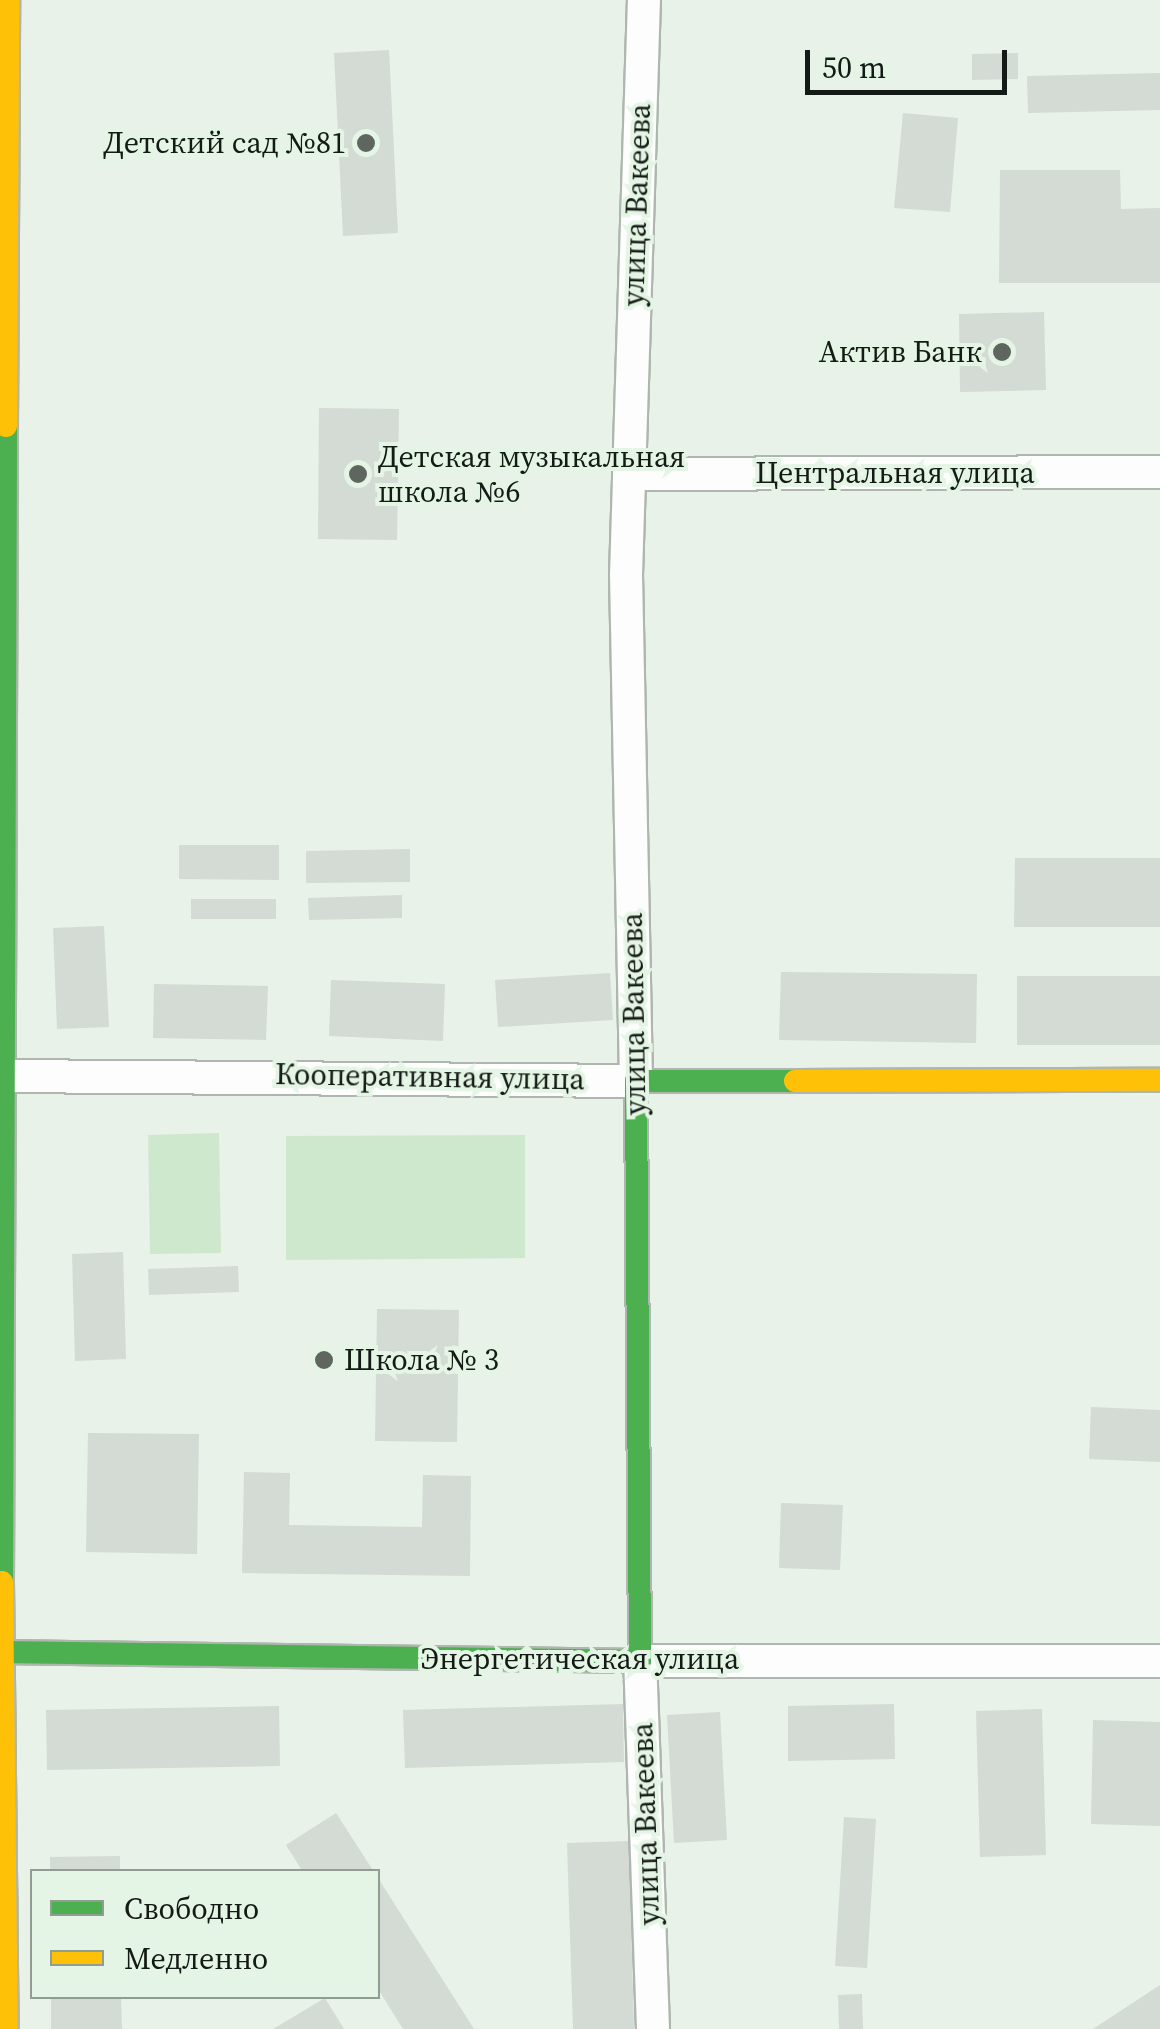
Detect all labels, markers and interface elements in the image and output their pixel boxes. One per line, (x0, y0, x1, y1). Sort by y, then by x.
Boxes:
scale bar (810, 30, 1012, 92)
text: 50 m (822, 47, 886, 88)
street label: улица Вакеева (615, 103, 659, 307)
place label: Детский сад №81 (103, 125, 346, 161)
marker: Детский сад №81 (355, 132, 377, 154)
place label: Актив Банк (819, 334, 982, 370)
marker: Актив Банк (991, 341, 1013, 363)
place label: Детская музыкальная школа №6 (378, 439, 685, 510)
street label: Центральная улица (755, 455, 1035, 491)
marker: Детская музыкальная школа №6 (347, 463, 369, 485)
street label: улица Вакеева (614, 912, 654, 1116)
street label: Кооперативная улица (275, 1056, 585, 1098)
place label: Школа № 3 (344, 1342, 499, 1378)
marker: Школа № 3 (313, 1349, 335, 1371)
street label: Энергетическая улица (421, 1641, 739, 1677)
street label: улица Вакеева (624, 1722, 668, 1926)
legend (30, 1869, 380, 1999)
text: Свободно (124, 1888, 259, 1929)
text: Медленно (124, 1938, 268, 1979)

